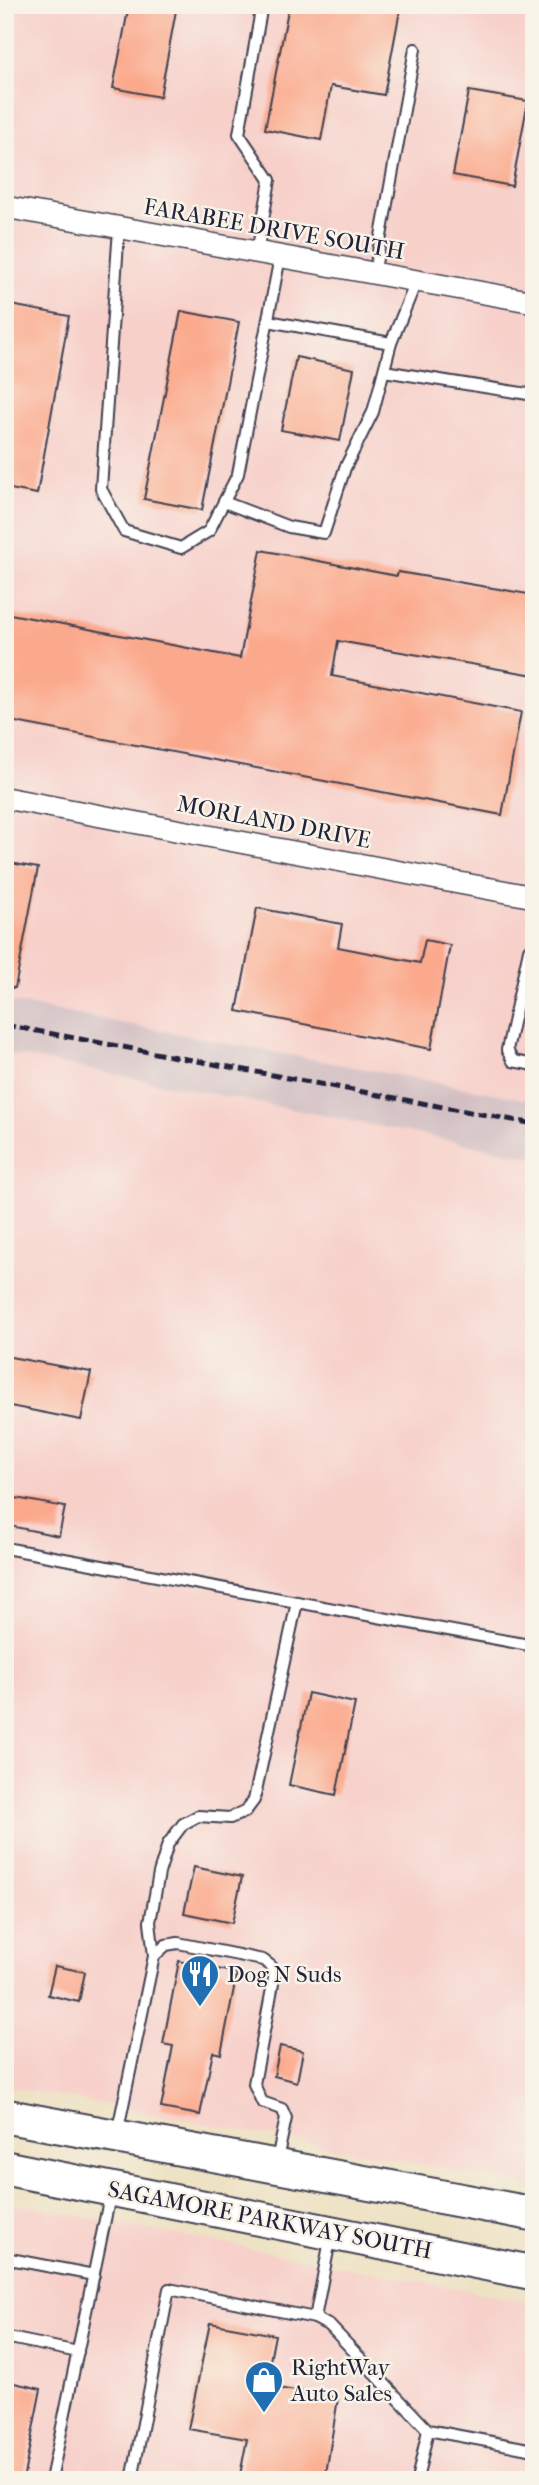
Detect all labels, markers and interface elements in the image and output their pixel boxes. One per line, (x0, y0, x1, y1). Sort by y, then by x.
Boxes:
street label: FARABEE DRIVE SOUTH (141, 193, 407, 265)
street label: MORLAND DRIVE (175, 790, 373, 854)
restaurant icon: Dog N Suds (179, 1953, 221, 2008)
place label: Dog N Suds (227, 1961, 342, 1988)
street label: SAGAMORE PARKWAY SOUTH (106, 2175, 434, 2265)
place label: RightWay Auto Sales (290, 2354, 392, 2407)
shop icon: RightWay Auto Sales (243, 2359, 285, 2414)

